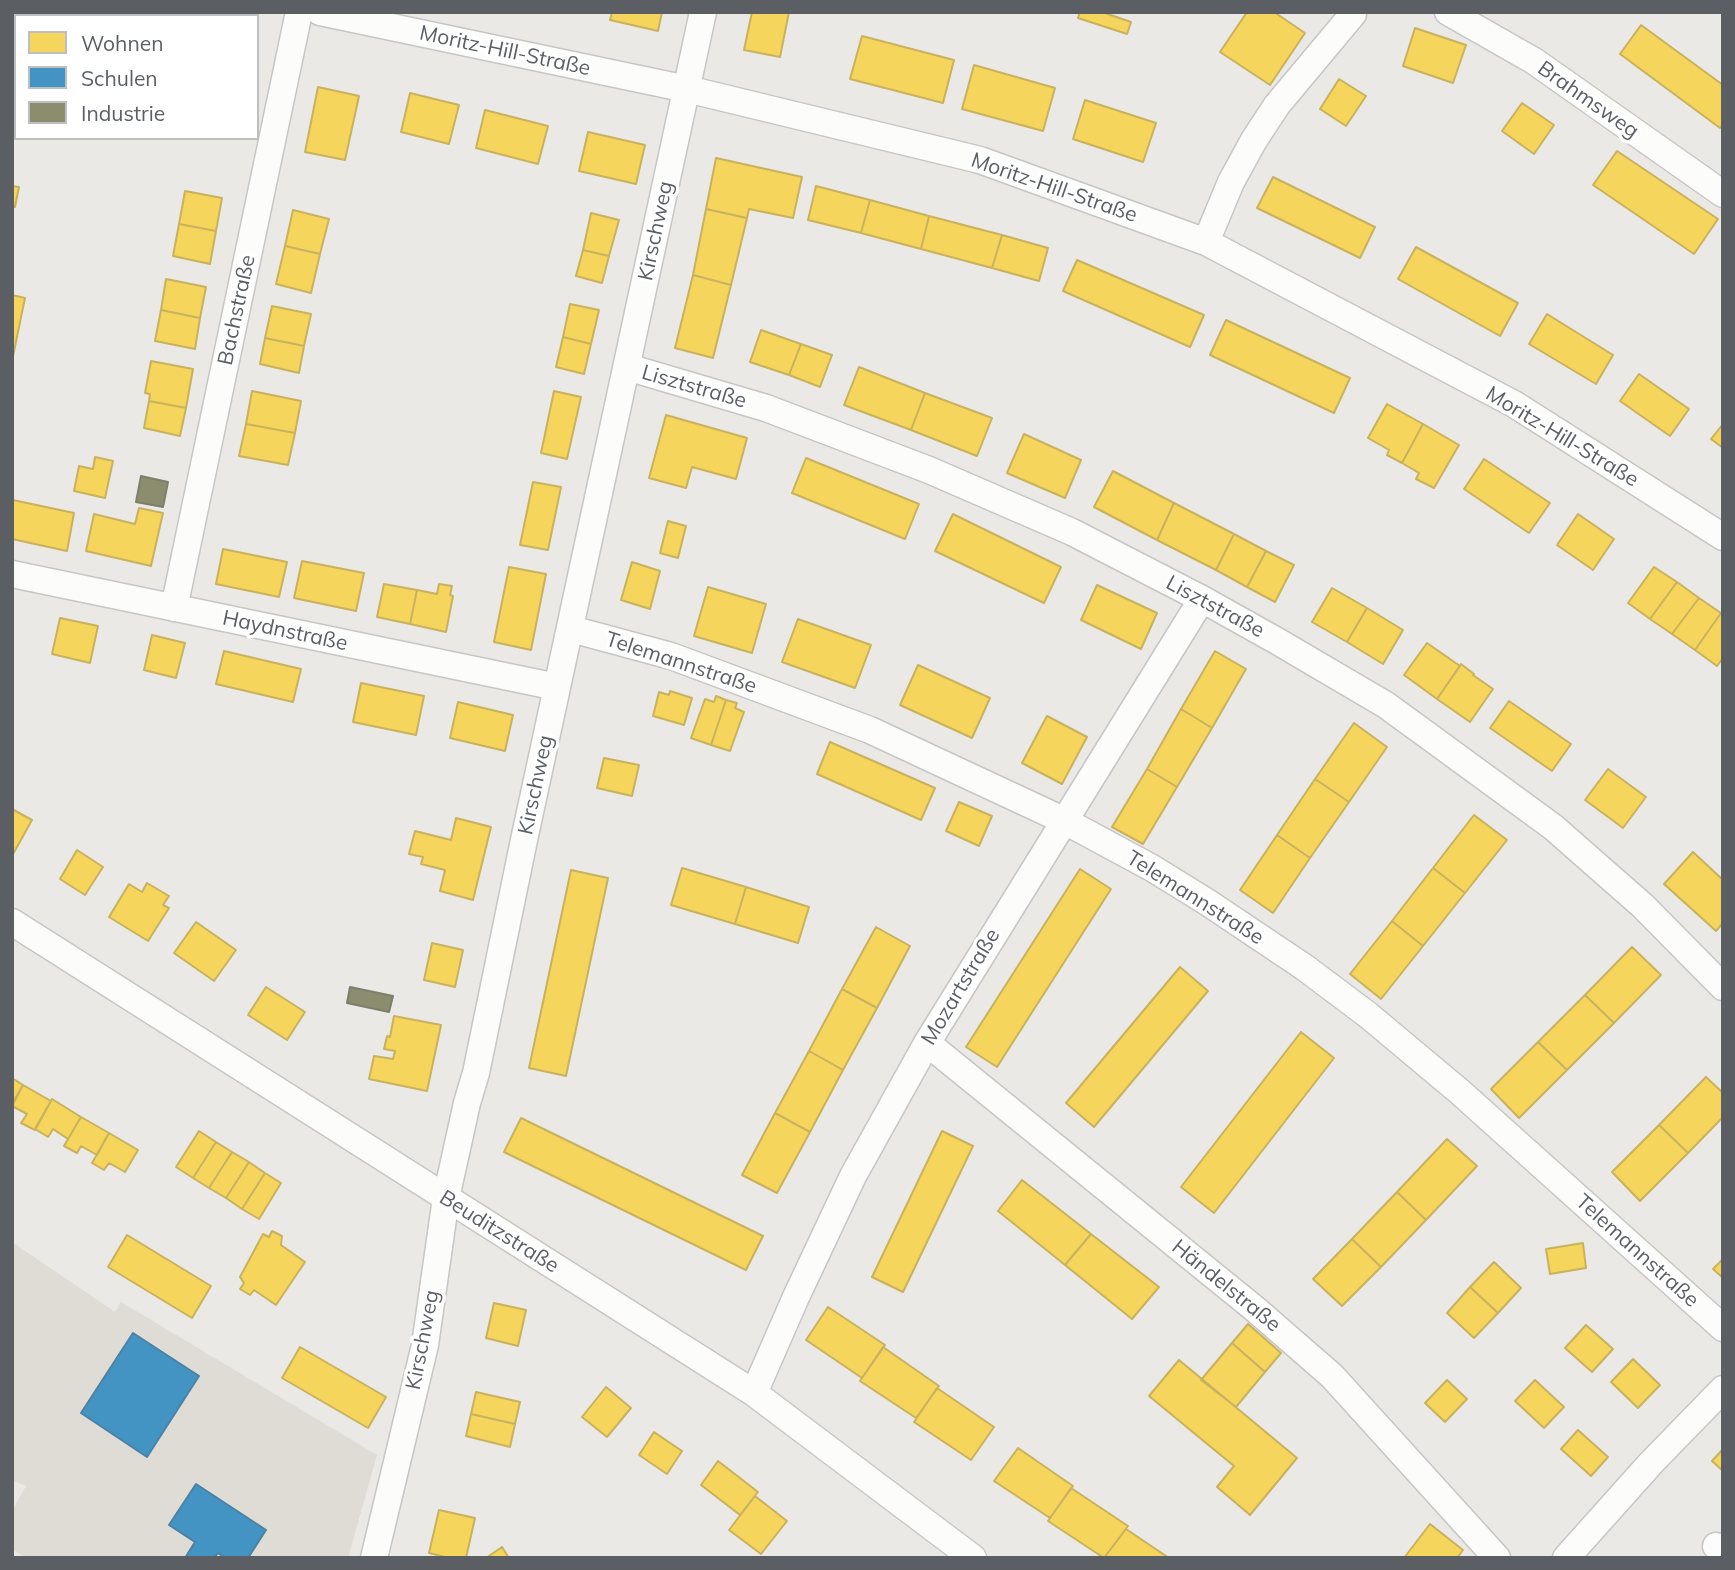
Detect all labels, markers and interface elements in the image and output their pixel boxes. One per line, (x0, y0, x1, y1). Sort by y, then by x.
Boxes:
legend (14, 14, 259, 140)
street label: Moritz-Hill-Straße (417, 21, 593, 81)
text: Wohnen (81, 30, 163, 56)
street label: Brahmsweg (1533, 56, 1643, 144)
text: Schulen (81, 65, 158, 91)
text: Industrie (81, 100, 165, 126)
street label: Moritz-Hill-Straße (968, 148, 1140, 228)
street label: Kirschweg (633, 179, 679, 283)
street label: Bachstraße (213, 253, 261, 367)
street label: Lisztstraße (639, 360, 749, 414)
street label: Moritz-Hill-Straße (1481, 381, 1643, 493)
street label: Lisztstraße (1162, 571, 1268, 643)
street label: Haydnstraße (220, 605, 350, 657)
street label: Telemannstraße (602, 627, 760, 699)
street label: Kirschweg (513, 733, 559, 837)
street label: Telemannstraße (1122, 846, 1268, 950)
street label: Mozartstraße (916, 924, 1006, 1050)
street label: Beuditzstraße (435, 1185, 563, 1279)
street label: Telemannstraße (1570, 1189, 1704, 1313)
street label: Händelstraße (1167, 1235, 1285, 1337)
street label: Kirschweg (401, 1288, 445, 1392)

